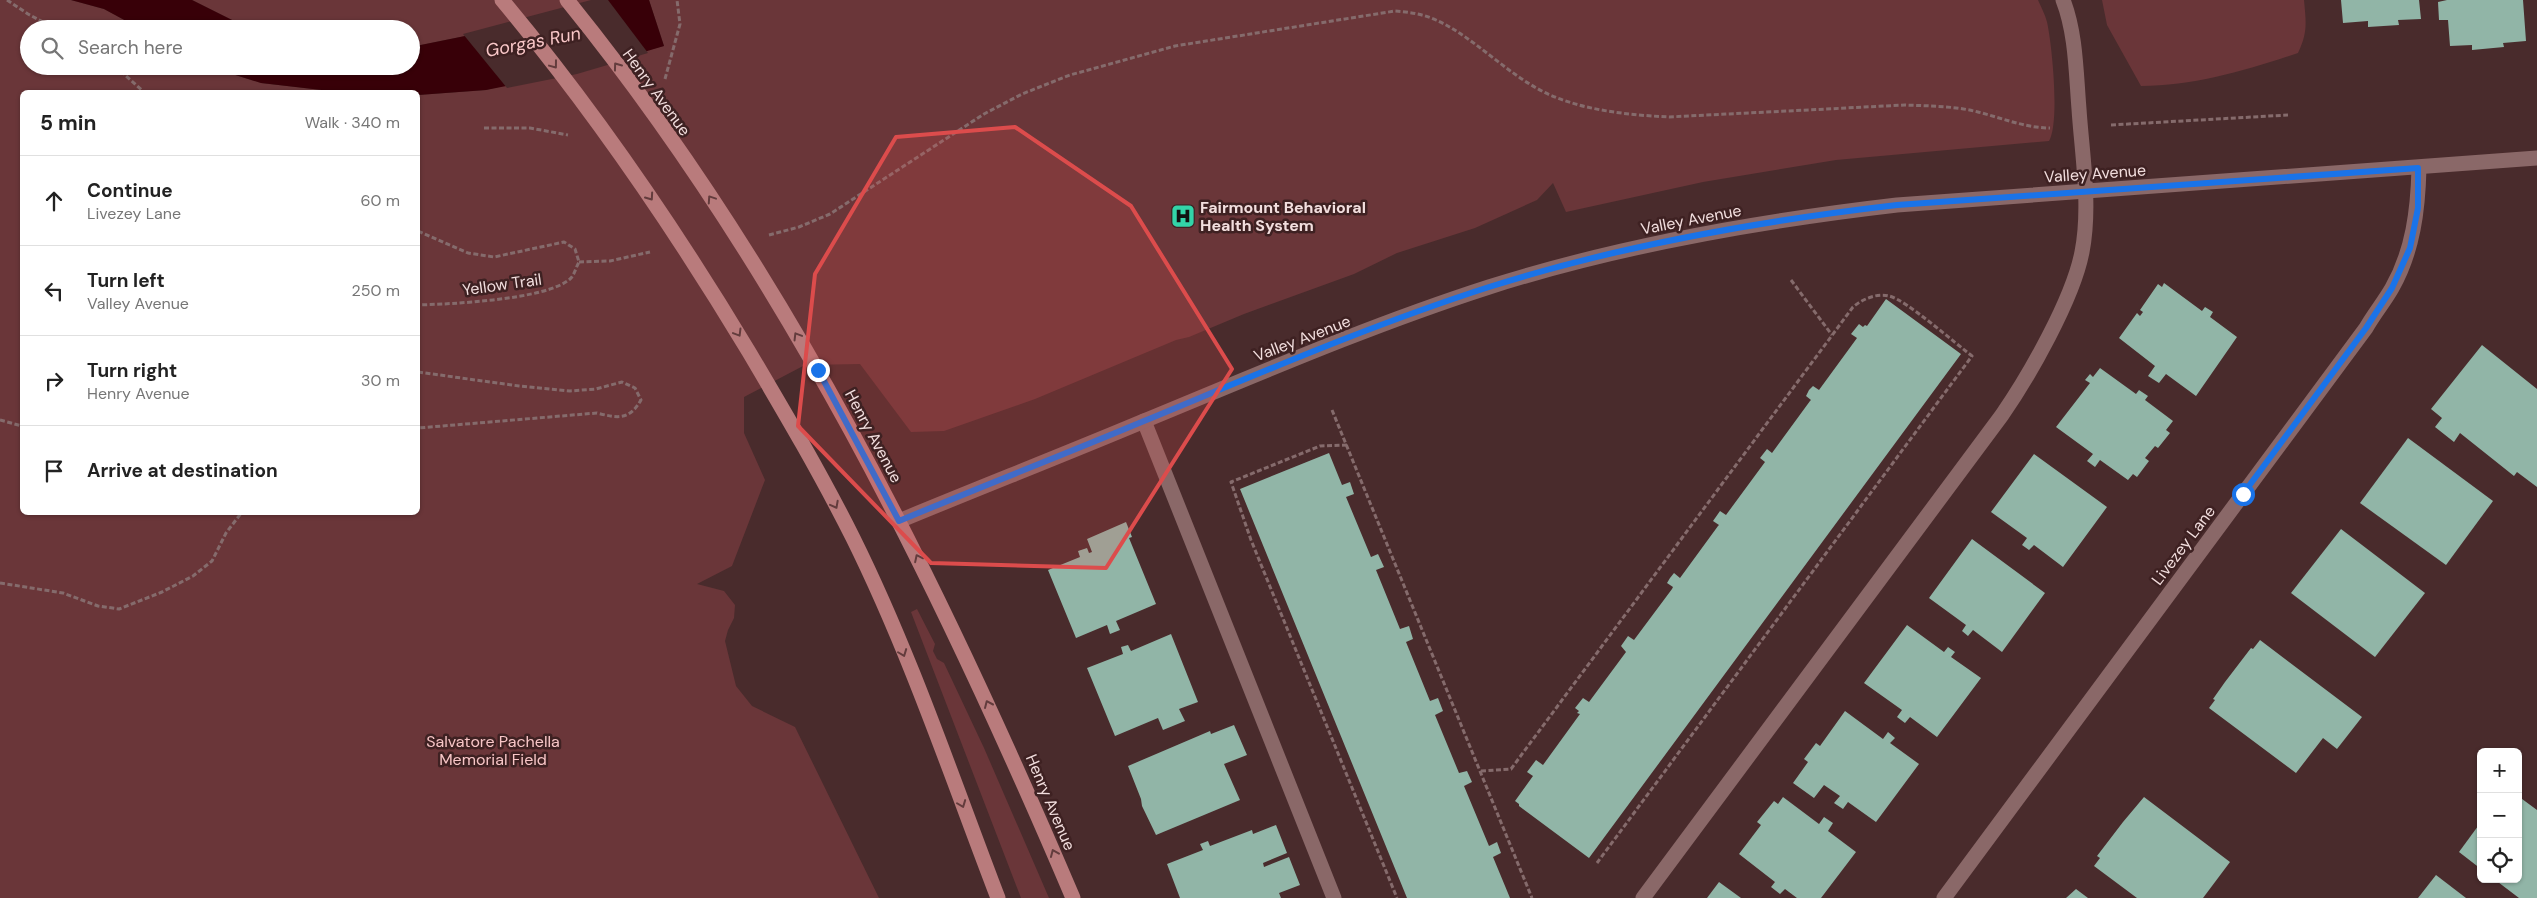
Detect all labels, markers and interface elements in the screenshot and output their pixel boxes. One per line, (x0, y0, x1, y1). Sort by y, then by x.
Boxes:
search box (20, 20, 420, 75)
water label: Gorgas Run (483, 21, 583, 63)
icon: search (38, 34, 66, 62)
text: Search here (78, 35, 183, 60)
street label: Henry Avenue (618, 45, 695, 140)
one-way arrow (548, 60, 557, 69)
one-way arrow (614, 62, 623, 72)
text: 5 min (40, 109, 96, 137)
text: Walk · 340 m (305, 112, 400, 133)
street label: Valley Avenue (2043, 159, 2147, 188)
text: Continue (87, 178, 173, 203)
icon: ahead (40, 187, 68, 215)
text: 60 m (360, 190, 400, 211)
one-way arrow (644, 191, 653, 201)
one-way arrow (707, 195, 717, 204)
place label: Fairmount Behavioral Health System (1200, 197, 1366, 236)
street label: Valley Avenue (1639, 199, 1743, 240)
text: Livezey Lane (87, 203, 181, 224)
hospital icon: Fairmount Behavioral Health System (1170, 203, 1196, 229)
text: Turn left (87, 268, 165, 293)
street label: Yellow Trail (461, 269, 543, 300)
icon: left (40, 277, 68, 305)
text: 250 m (352, 280, 400, 301)
text: Valley Avenue (87, 293, 189, 314)
street label: Valley Avenue (1251, 310, 1354, 367)
one-way arrow (731, 328, 741, 337)
one-way arrow (794, 333, 804, 342)
text: Turn right (87, 358, 177, 383)
route end (807, 359, 830, 382)
icon: right (40, 367, 68, 395)
text: 30 m (361, 370, 400, 391)
text: Henry Avenue (87, 383, 190, 404)
street label: Henry Avenue (840, 386, 907, 486)
icon: arrive (40, 457, 68, 485)
text: Arrive at destination (87, 458, 278, 483)
route start (2232, 483, 2255, 506)
one-way arrow (829, 500, 839, 509)
street label: Livezey Lane (2147, 501, 2220, 589)
one-way arrow (914, 554, 924, 563)
one-way arrow (897, 648, 907, 656)
one-way arrow (984, 700, 995, 709)
park label: Salvatore Pachella Memorial Field (426, 731, 560, 770)
map controls (2477, 748, 2522, 883)
button: + (2477, 748, 2522, 793)
street label: Henry Avenue (1021, 751, 1080, 854)
button: − (2477, 793, 2522, 838)
one-way arrow (956, 799, 966, 808)
button: locate (2477, 838, 2522, 883)
one-way arrow (1049, 849, 1060, 858)

